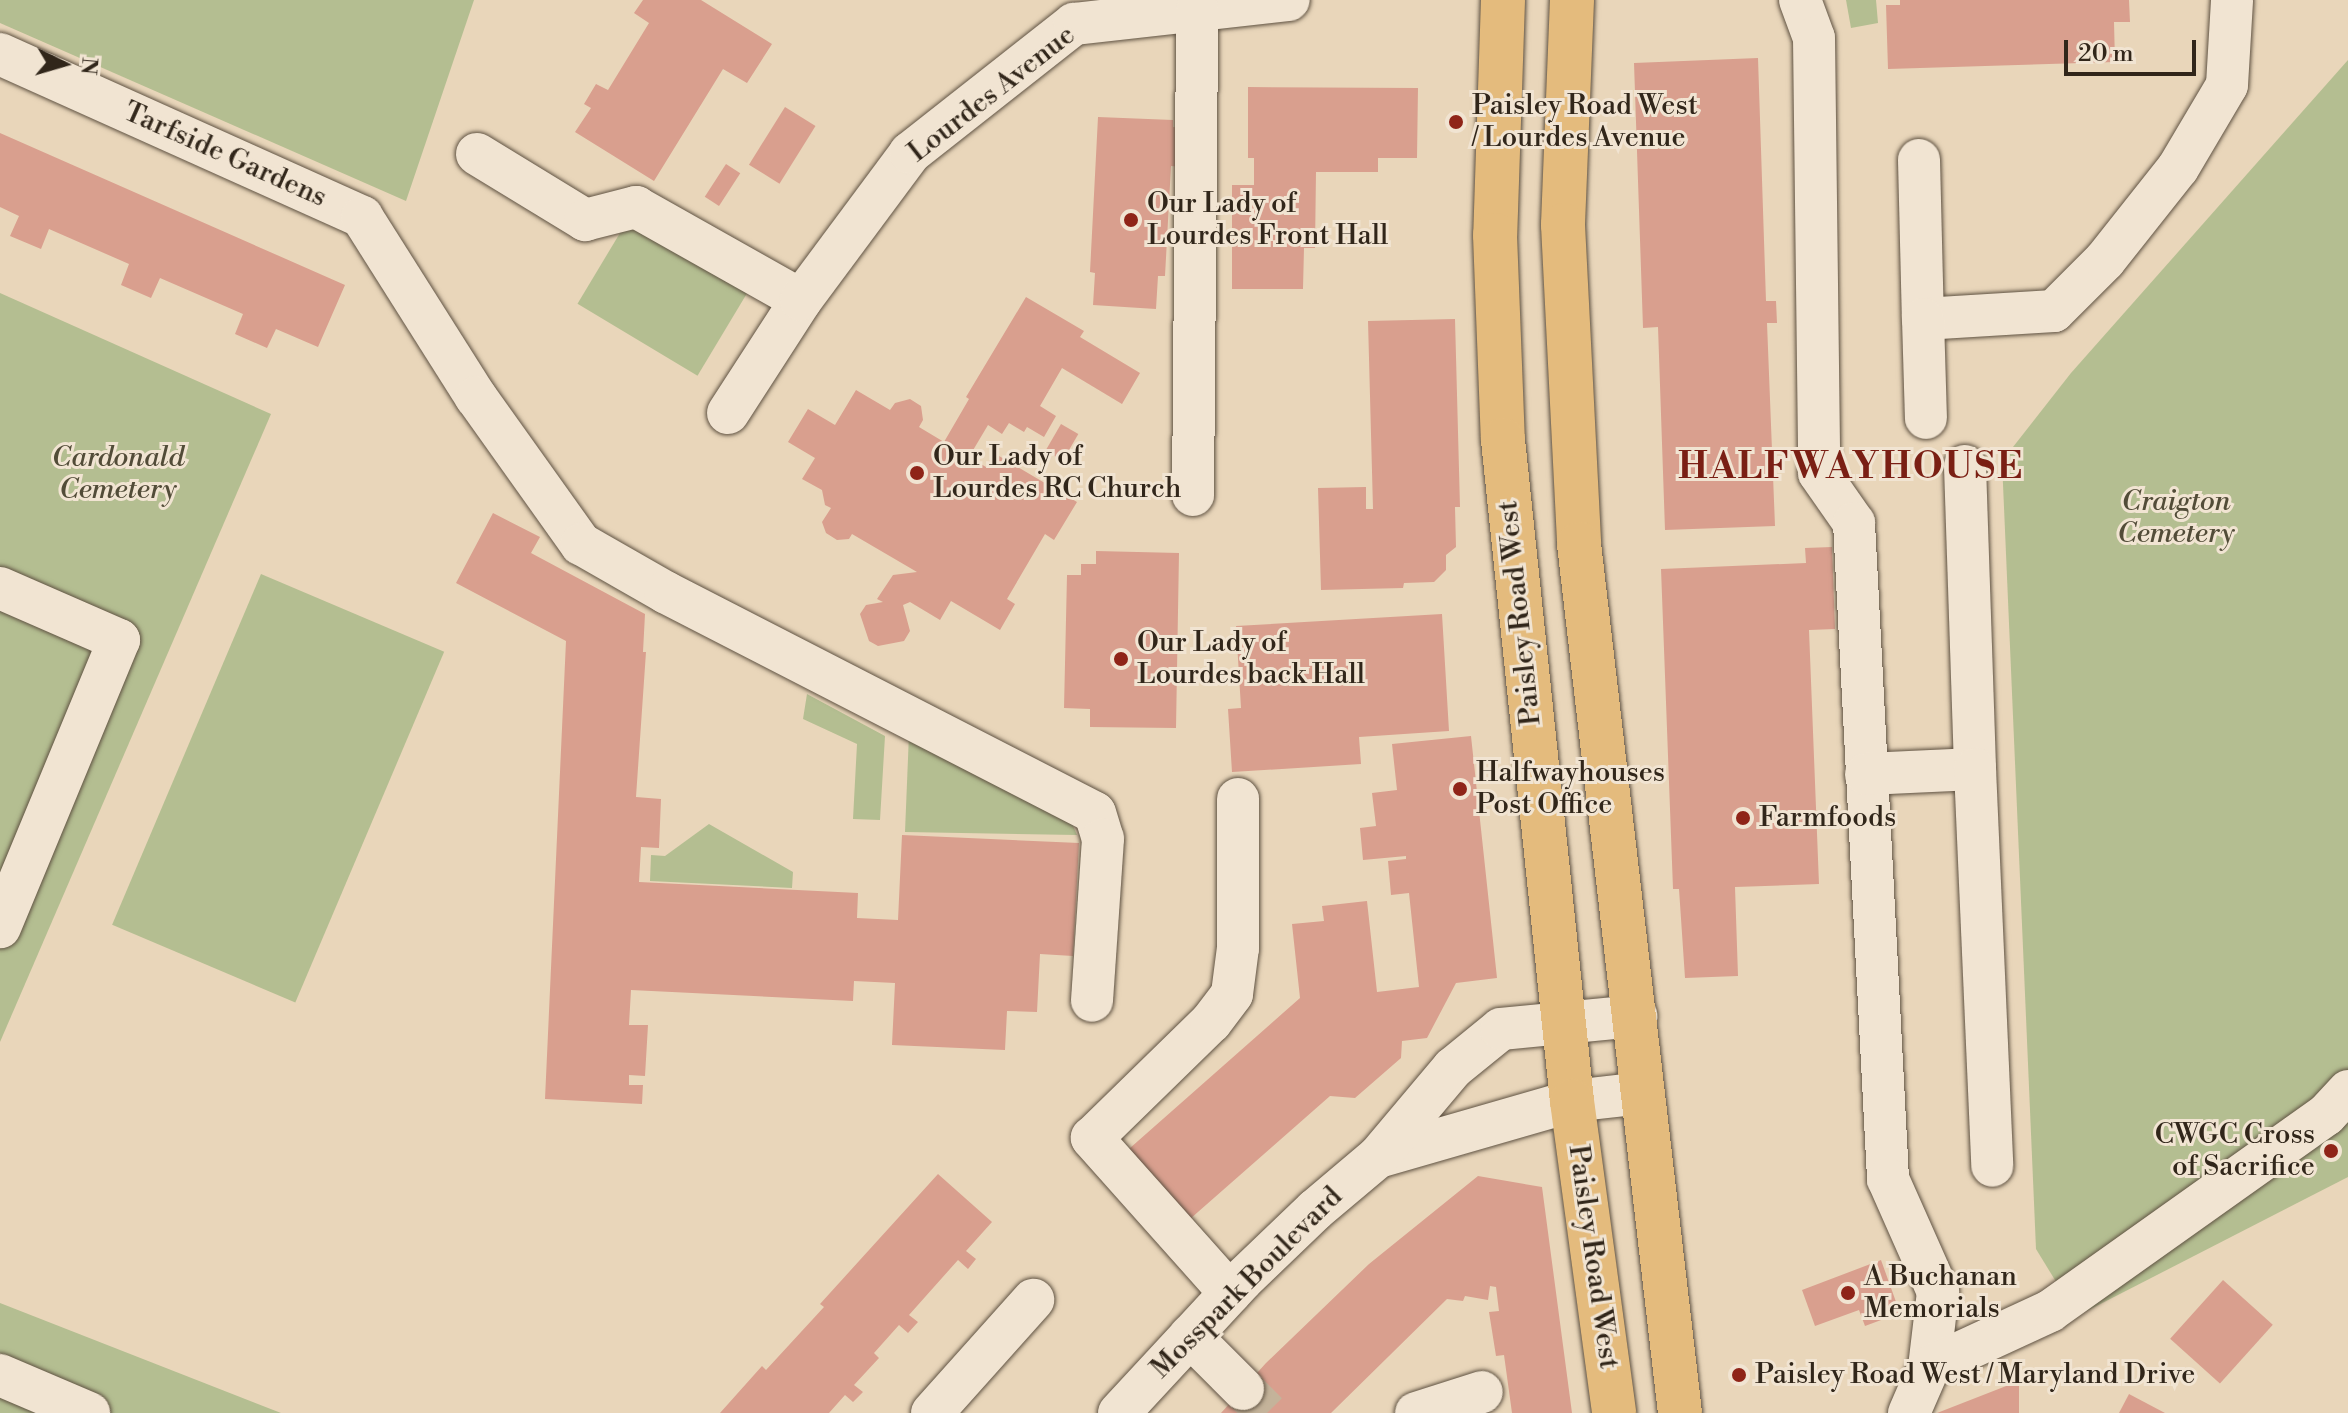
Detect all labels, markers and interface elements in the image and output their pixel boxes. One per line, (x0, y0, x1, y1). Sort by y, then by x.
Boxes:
street label: Lourdes Avenue (902, 18, 1082, 170)
north arrow (24, 24, 104, 104)
scale bar (2068, 24, 2200, 74)
text: 20 m (2078, 39, 2134, 69)
text: N (74, 56, 103, 76)
place label: Paisley Road West / Lourdes Avenue (1472, 89, 1698, 155)
street label: Tarfside Gardens (118, 95, 332, 215)
marker: Paisley Road West / Lourdes Avenue (1447, 113, 1465, 131)
place label: Our Lady of Lourdes Front Hall (1147, 187, 1388, 253)
marker: Our Lady of Lourdes Front Hall (1122, 211, 1140, 229)
place label: Our Lady of Lourdes RC Church (933, 440, 1181, 506)
park label: Cardonald Cemetery (52, 441, 184, 507)
district label: HALFWAYHOUSE (1678, 446, 2024, 490)
marker: Our Lady of Lourdes RC Church (908, 464, 926, 482)
park label: Craigton Cemetery (2117, 485, 2235, 551)
street label: Paisley Road West (1491, 499, 1549, 727)
place label: Our Lady of Lourdes back Hall (1137, 626, 1365, 692)
marker: Our Lady of Lourdes back Hall (1112, 650, 1130, 668)
place label: Halfwayhouses Post Office (1476, 756, 1665, 822)
marker: Halfwayhouses Post Office (1451, 780, 1469, 798)
place label: Farmfoods (1759, 801, 1896, 835)
marker: Farmfoods (1734, 809, 1752, 827)
place label: CWGC Cross of Sacrifice (2155, 1118, 2315, 1184)
marker: CWGC Cross of Sacrifice (2322, 1142, 2340, 1160)
street label: Paisley Road West (1561, 1143, 1625, 1371)
street label: Mosspark Boulevard (1144, 1180, 1350, 1386)
place label: A Buchanan Memorials (1864, 1260, 2017, 1326)
marker: A Buchanan Memorials (1839, 1284, 1857, 1302)
place label: Paisley Road West / Maryland Drive (1755, 1358, 2195, 1392)
marker: Paisley Road West / Maryland Drive (1730, 1366, 1748, 1384)

